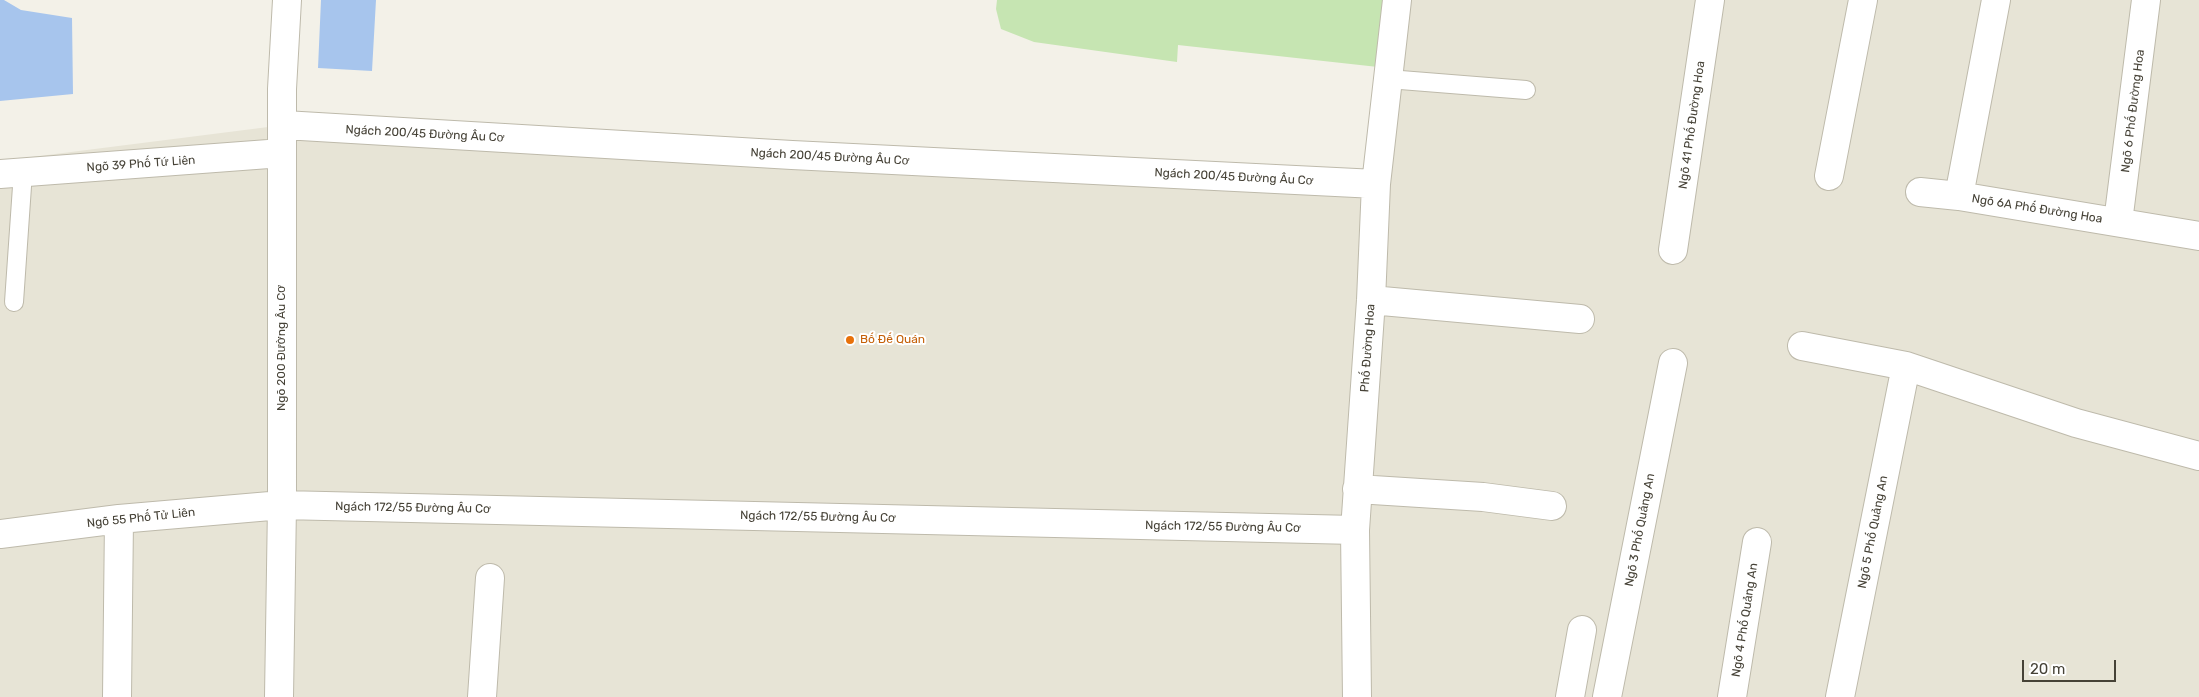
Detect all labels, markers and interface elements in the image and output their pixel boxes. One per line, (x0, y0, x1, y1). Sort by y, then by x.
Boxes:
street label: Ngõ 6 Phố Đường Hoa (2118, 49, 2148, 173)
street label: Ngõ 41 Phố Đường Hoa (1676, 60, 1708, 190)
street label: Ngách 200/45 Đường Âu Cơ (345, 123, 505, 145)
street label: Ngách 200/45 Đường Âu Cơ (750, 146, 910, 168)
street label: Ngõ 39 Phố Tứ Liên (86, 153, 196, 175)
street label: Ngách 200/45 Đường Âu Cơ (1154, 166, 1314, 188)
street label: Ngõ 6A Phố Đường Hoa (1971, 192, 2103, 226)
street label: Ngõ 200 Đường Âu Cơ (275, 285, 289, 411)
street label: Phố Đường Hoa (1358, 303, 1378, 393)
place label: Bố Đế Quán (860, 333, 925, 347)
marker: Bố Đế Quán (844, 334, 856, 346)
street label: Ngõ 3 Phố Quảng An (1622, 472, 1658, 588)
street label: Ngõ 5 Phố Quảng An (1855, 474, 1891, 590)
street label: Ngách 172/55 Đường Âu Cơ (335, 499, 491, 517)
street label: Ngõ 55 Phố Tử Liên (86, 505, 196, 531)
street label: Ngách 172/55 Đường Âu Cơ (740, 508, 896, 526)
street label: Ngách 172/55 Đường Âu Cơ (1145, 518, 1301, 536)
street label: Ngõ 4 Phố Quảng An (1729, 562, 1761, 678)
scale bar (2024, 650, 2118, 682)
text: 20 m (2030, 660, 2065, 678)

